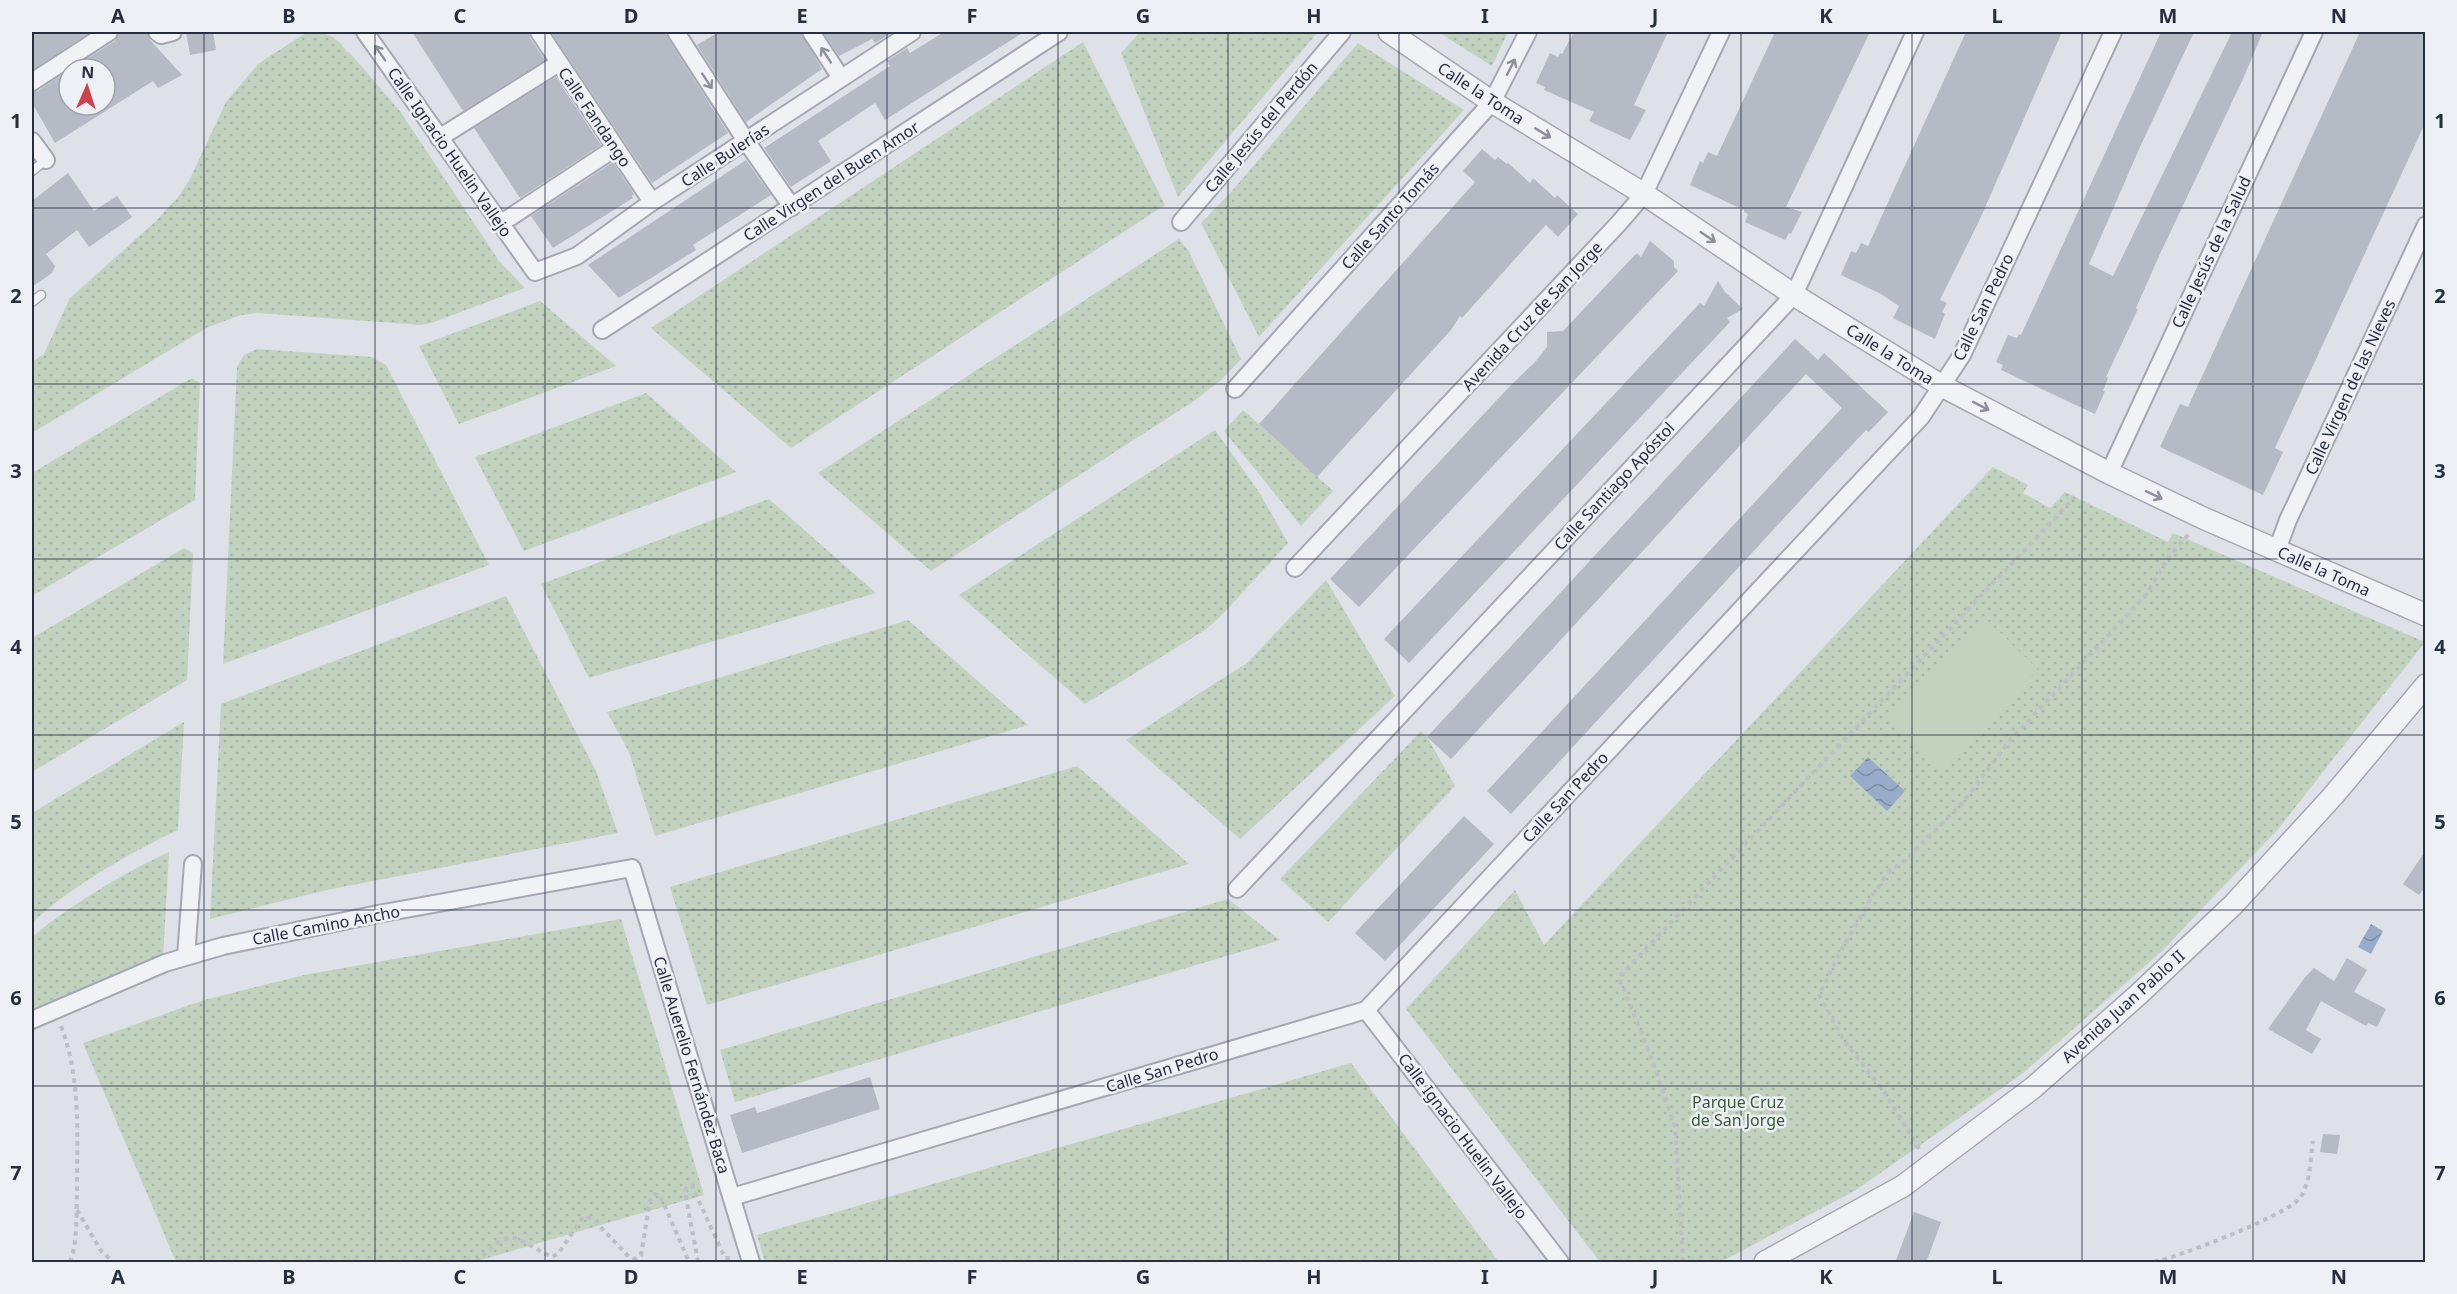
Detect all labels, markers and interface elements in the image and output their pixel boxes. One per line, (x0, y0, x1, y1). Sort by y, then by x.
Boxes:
text: A (111, 2, 125, 29)
text: B (282, 2, 296, 29)
text: C (454, 2, 467, 29)
text: D (624, 2, 638, 29)
text: E (796, 2, 808, 29)
text: F (967, 2, 977, 29)
text: G (1136, 2, 1150, 29)
text: H (1306, 2, 1322, 29)
text: I (1481, 2, 1489, 29)
text: J (1650, 2, 1658, 29)
text: K (1819, 2, 1833, 29)
text: L (1991, 2, 2003, 29)
text: M (2159, 2, 2177, 29)
text: N (2331, 2, 2347, 29)
one-way arrow (374, 45, 386, 61)
one-way arrow (820, 47, 832, 64)
north arrow (57, 57, 117, 117)
street label: Calle Jesús del Perdón (1200, 57, 1322, 197)
street label: Calle la Toma (1433, 57, 1529, 129)
one-way arrow (1506, 59, 1517, 77)
text: N (81, 61, 95, 83)
street label: Calle Ignacio Huelin Vallejo (383, 63, 517, 241)
street label: Calle Fandango (553, 63, 637, 171)
one-way arrow (702, 72, 714, 89)
text: 1 (10, 107, 22, 134)
text: 1 (2434, 107, 2446, 134)
street label: Calle Virgen del Buen Amor (739, 116, 924, 246)
street label: Calle Bulerías (677, 118, 773, 192)
one-way arrow (1534, 128, 1551, 140)
street label: Calle Santo Tomás (1336, 158, 1444, 274)
street label: Calle Jesús de la Salud (2166, 172, 2256, 332)
one-way arrow (1700, 231, 1716, 243)
street label: Avenida Cruz de San Jorge (1457, 237, 1607, 395)
street label: Calle San Pedro (1947, 250, 2019, 364)
text: 2 (10, 282, 22, 309)
text: 2 (2434, 282, 2446, 309)
street label: Calle Virgen de las Nieves (2300, 296, 2400, 478)
street label: Calle la Toma (1842, 318, 1938, 390)
one-way arrow (1971, 401, 1989, 413)
street label: Calle Santiago Apóstol (1549, 417, 1679, 555)
text: 3 (10, 457, 22, 484)
text: 3 (2434, 457, 2446, 484)
one-way arrow (2145, 489, 2163, 501)
street label: Calle la Toma (2274, 541, 2374, 601)
text: 4 (10, 633, 22, 660)
text: 4 (2434, 633, 2446, 660)
street label: Calle San Pedro (1517, 747, 1613, 847)
text: 5 (10, 808, 22, 835)
text: 5 (2434, 808, 2446, 835)
street label: Calle Camino Ancho (250, 900, 402, 950)
street label: Avenida Juan Pablo II (2057, 945, 2189, 1067)
street label: Calle Auerelio Fernández Baca (648, 954, 736, 1176)
text: 6 (10, 984, 22, 1011)
text: 6 (2434, 984, 2446, 1011)
street label: Calle San Pedro (1103, 1042, 1221, 1098)
street label: Calle Ignacio Huelin Vallejo (1393, 1048, 1533, 1224)
park label: Parque Cruz de San Jorge (1691, 1091, 1785, 1131)
text: 7 (10, 1159, 22, 1186)
text: 7 (2434, 1159, 2446, 1186)
text: A (111, 1263, 125, 1290)
text: B (282, 1263, 296, 1290)
text: C (454, 1263, 467, 1290)
text: D (624, 1263, 638, 1290)
text: E (796, 1263, 808, 1290)
text: F (967, 1263, 977, 1290)
text: G (1136, 1263, 1150, 1290)
text: H (1306, 1263, 1322, 1290)
text: I (1481, 1263, 1489, 1290)
text: J (1650, 1263, 1658, 1290)
text: K (1819, 1263, 1833, 1290)
text: L (1991, 1263, 2003, 1290)
text: M (2159, 1263, 2177, 1290)
text: N (2331, 1263, 2347, 1290)

